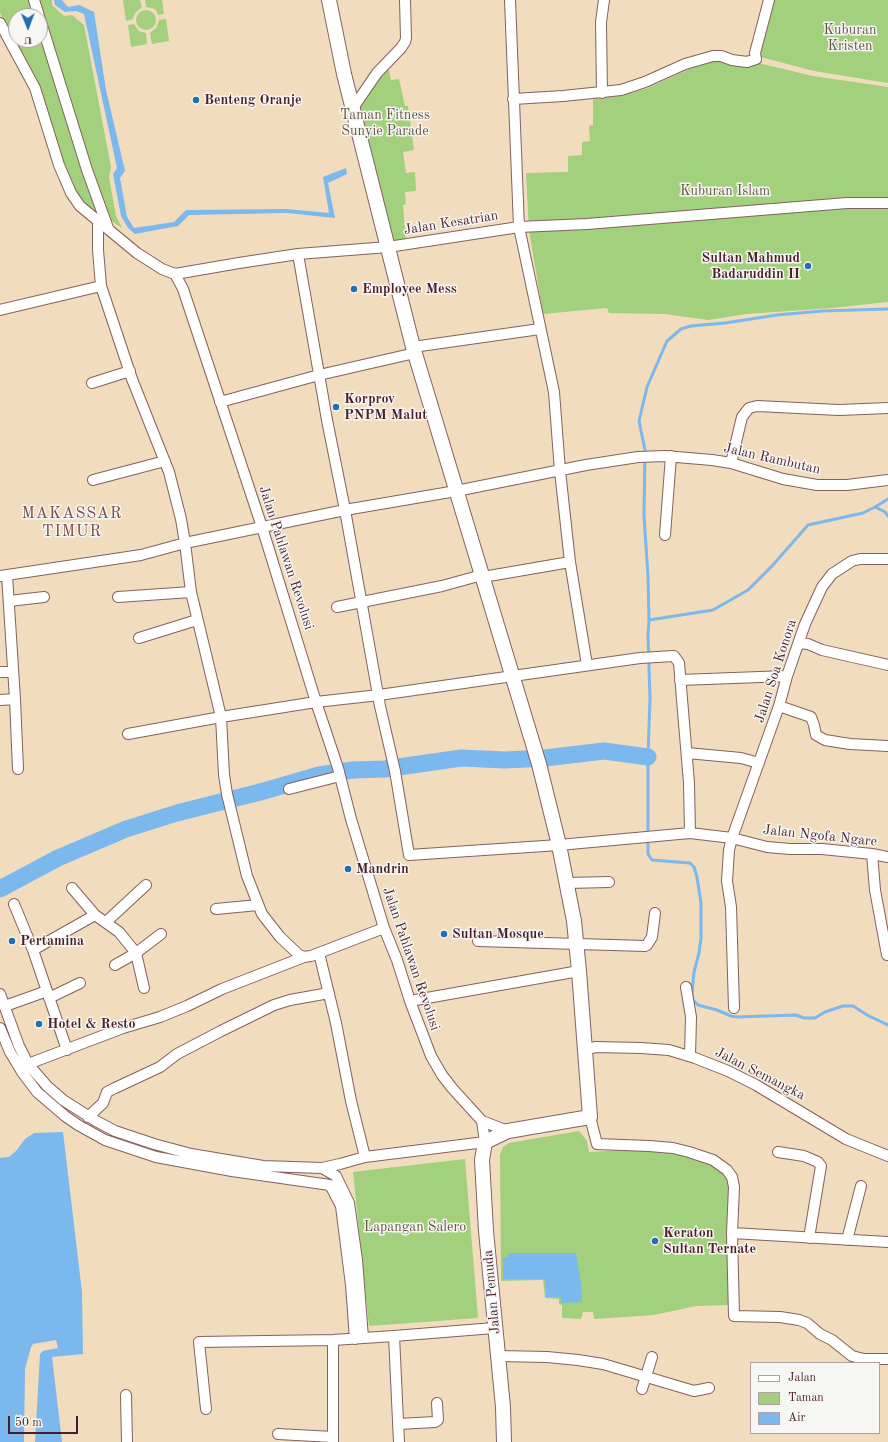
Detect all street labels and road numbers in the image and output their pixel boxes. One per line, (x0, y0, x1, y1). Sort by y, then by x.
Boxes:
street label: Jalan Kesatrian (402, 207, 500, 239)
street label: Jalan Rambutan (722, 440, 822, 478)
street label: Jalan Pahlawan Revolusi (255, 484, 317, 632)
street label: Jalan Soa Konora (751, 617, 801, 725)
street label: Jalan Ngofa Ngare (762, 822, 878, 850)
street label: Jalan Pahlawan Revolusi (379, 885, 443, 1033)
street label: Jalan Semangka (712, 1044, 808, 1104)
street label: Jalan Pemuda (480, 1249, 504, 1335)

